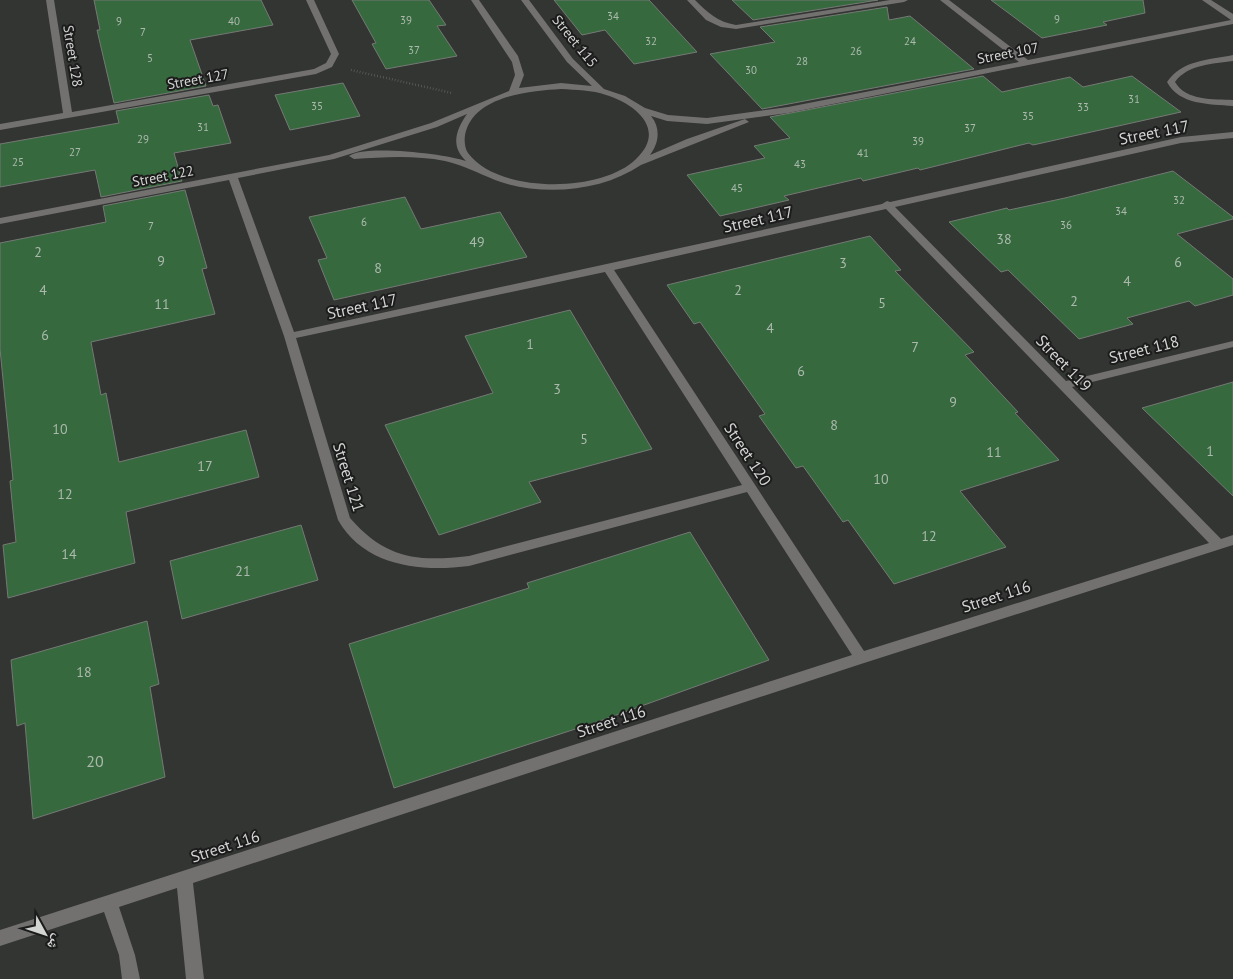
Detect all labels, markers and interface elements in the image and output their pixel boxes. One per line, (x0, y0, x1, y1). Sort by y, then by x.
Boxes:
house number: 34 (607, 9, 619, 23)
street label: Street 115 (548, 11, 602, 71)
house number: 9 (1054, 12, 1060, 26)
house number: 39 (400, 13, 412, 27)
house number: 9 (116, 14, 122, 28)
house number: 40 (228, 14, 240, 28)
street label: Street 128 (59, 24, 87, 88)
house number: 7 (140, 25, 146, 39)
house number: 32 (645, 34, 657, 48)
house number: 24 (904, 34, 916, 48)
street label: Street 107 (976, 38, 1040, 68)
house number: 37 (408, 43, 420, 57)
house number: 26 (850, 44, 862, 58)
house number: 5 (147, 51, 153, 65)
house number: 28 (796, 54, 808, 68)
house number: 30 (745, 63, 757, 77)
street label: Street 127 (166, 65, 230, 93)
house number: 31 (1128, 92, 1140, 106)
house number: 35 (311, 99, 323, 113)
house number: 33 (1077, 100, 1089, 114)
house number: 35 (1022, 109, 1034, 123)
street label: Street 117 (1117, 115, 1191, 149)
house number: 31 (197, 120, 209, 134)
house number: 37 (964, 121, 976, 135)
house number: 29 (137, 132, 149, 146)
house number: 39 (912, 134, 924, 148)
house number: 27 (69, 145, 81, 159)
house number: 41 (857, 146, 869, 160)
house number: 25 (12, 155, 24, 169)
house number: 43 (794, 157, 806, 171)
street label: Street 122 (131, 161, 195, 191)
house number: 45 (731, 181, 743, 195)
house number: 32 (1173, 193, 1185, 207)
street label: Street 117 (721, 201, 795, 237)
house number: 34 (1115, 204, 1127, 218)
house number: 6 (361, 215, 367, 229)
house number: 36 (1060, 218, 1072, 232)
house number: 7 (148, 219, 154, 233)
house number: 38 (996, 230, 1012, 248)
house number: 49 (469, 233, 485, 251)
house number: 2 (34, 243, 42, 261)
house number: 9 (157, 252, 165, 270)
house number: 6 (1174, 253, 1182, 271)
house number: 3 (839, 254, 847, 272)
house number: 8 (374, 259, 382, 277)
house number: 4 (1123, 272, 1131, 290)
house number: 4 (39, 281, 47, 299)
house number: 2 (734, 281, 742, 299)
street label: Street 117 (325, 289, 399, 323)
house number: 2 (1070, 292, 1078, 310)
house number: 5 (878, 294, 886, 312)
house number: 11 (154, 295, 170, 313)
house number: 4 (766, 319, 774, 337)
house number: 6 (41, 326, 49, 344)
street label: Street 119 (1032, 330, 1096, 396)
street label: Street 118 (1107, 331, 1181, 367)
house number: 1 (526, 335, 534, 353)
house number: 7 (911, 338, 919, 356)
house number: 6 (797, 362, 805, 380)
house number: 3 (553, 380, 561, 398)
house number: 9 (949, 393, 957, 411)
house number: 8 (830, 416, 838, 434)
street label: Street 120 (720, 419, 776, 490)
house number: 10 (52, 420, 68, 438)
house number: 5 (580, 430, 588, 448)
street label: Street 121 (329, 440, 369, 514)
house number: 1 (1206, 442, 1214, 460)
house number: 11 (986, 443, 1002, 461)
house number: 17 (197, 457, 213, 475)
house number: 10 (873, 470, 889, 488)
house number: 12 (57, 485, 73, 503)
house number: 12 (921, 527, 937, 545)
house number: 14 (61, 545, 77, 563)
house number: 21 (235, 562, 251, 580)
street label: Street 116 (959, 575, 1033, 617)
house number: 18 (76, 663, 92, 681)
street label: Street 116 (574, 700, 648, 742)
house number: 20 (86, 751, 104, 771)
street label: Street 116 (188, 825, 262, 867)
north arrow (20, 909, 70, 959)
text: ش (43, 931, 67, 954)

